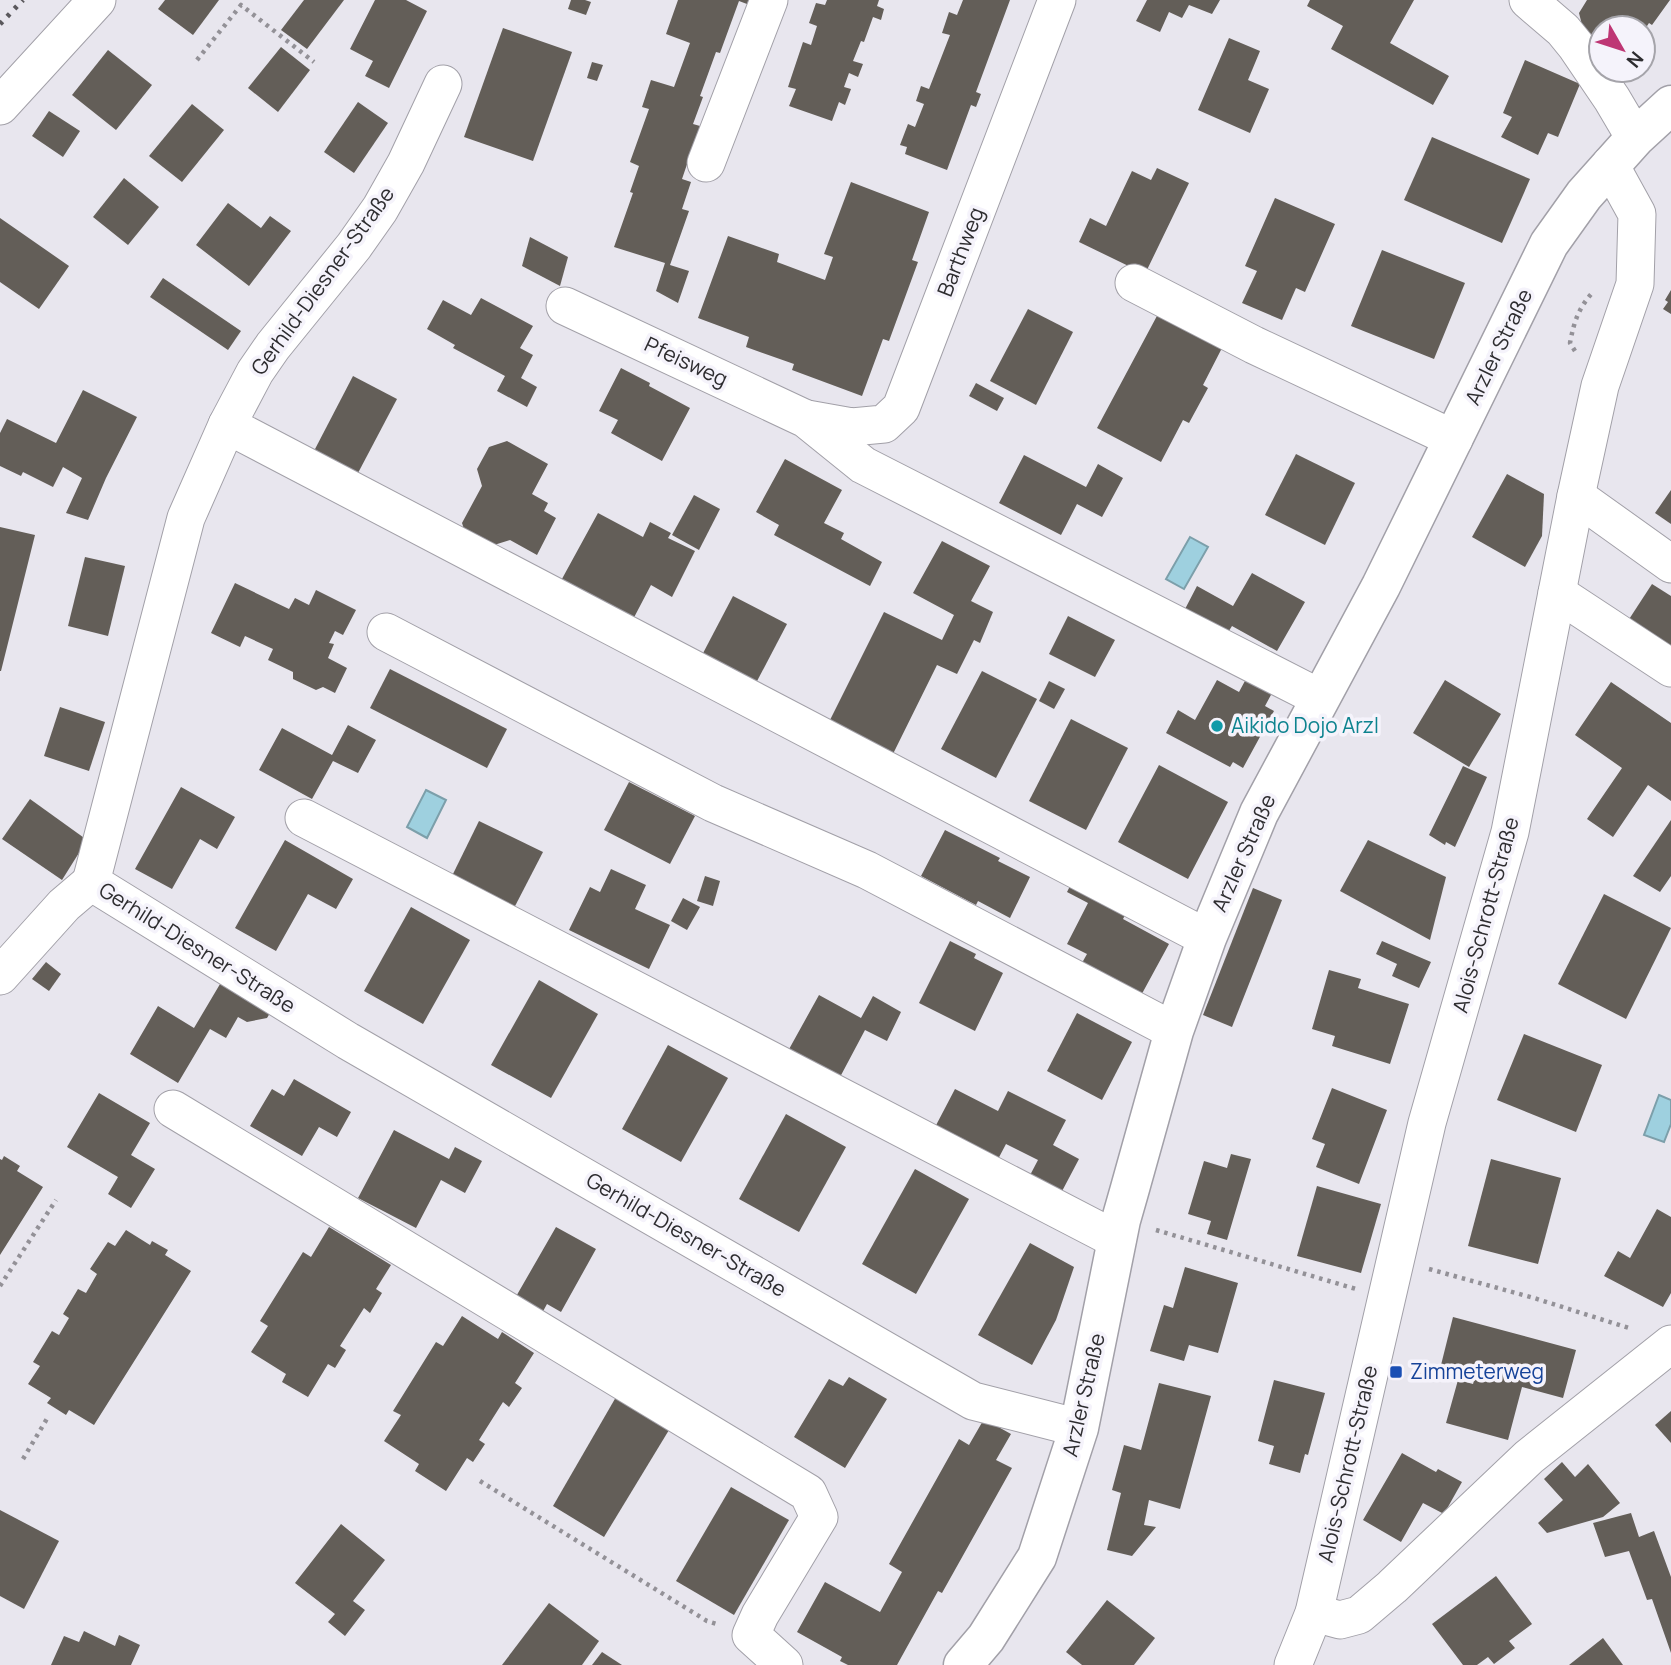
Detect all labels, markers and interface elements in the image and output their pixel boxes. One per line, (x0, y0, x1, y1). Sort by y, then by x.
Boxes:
north arrow (1587, 14, 1657, 84)
text: N (1621, 46, 1650, 73)
street label: Gerhild-Diesner-Straße (244, 181, 400, 380)
street label: Barthweg (930, 203, 990, 300)
street label: Arzler Straße (1458, 284, 1538, 409)
street label: Pfeisweg (640, 330, 733, 393)
place label: Aikido Dojo Arzl (1231, 711, 1379, 739)
marker: Aikido Dojo Arzl (1209, 718, 1225, 734)
street label: Arzler Straße (1205, 789, 1281, 916)
street label: Alois-Schrott-Straße (1445, 814, 1525, 1016)
street label: Gerhild-Diesner-Straße (94, 875, 301, 1019)
street label: Gerhild-Diesner-Straße (581, 1165, 792, 1303)
street label: Arzler Straße (1055, 1330, 1111, 1459)
place label: Zimmeterweg (1410, 1357, 1544, 1385)
street label: Alois-Schrott-Straße (1311, 1362, 1383, 1565)
marker: Zimmeterweg (1388, 1364, 1404, 1380)

